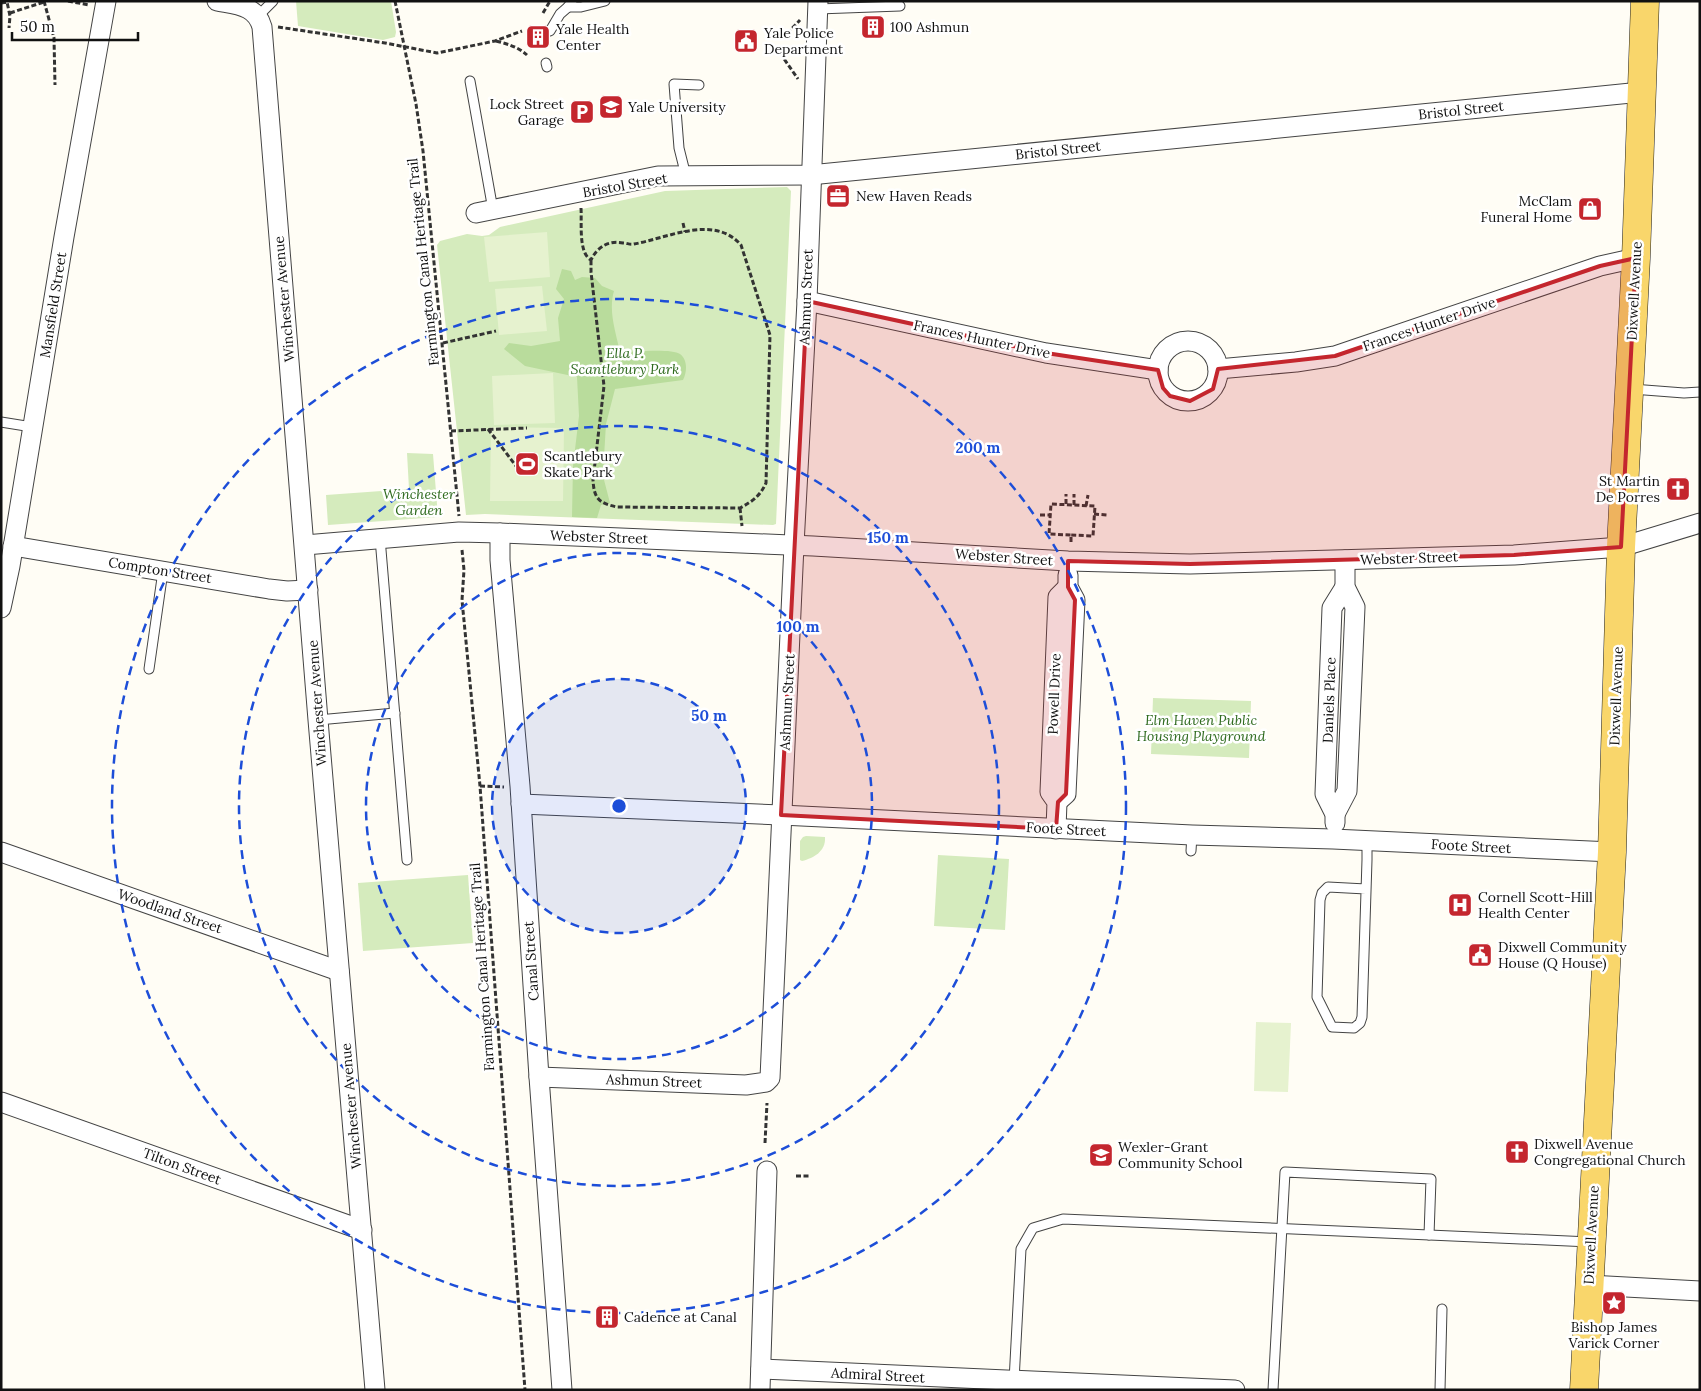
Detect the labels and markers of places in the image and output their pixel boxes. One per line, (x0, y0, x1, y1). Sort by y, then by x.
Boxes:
building icon: 100 Ashmun (860, 14, 886, 40)
place label: 100 Ashmun (890, 18, 970, 36)
place label: Yale Health Center (555, 20, 630, 54)
building icon: Yale Health Center (525, 24, 551, 50)
place label: Yale Police Department (763, 24, 844, 58)
public building icon: Yale Police Department (733, 28, 759, 54)
school or university icon: Yale University (598, 94, 624, 120)
place label: Lock Street Garage (489, 95, 565, 129)
place label: Yale University (627, 98, 726, 116)
parking icon: Lock Street Garage (569, 99, 595, 125)
office icon: New Haven Reads (825, 183, 851, 209)
place label: New Haven Reads (856, 187, 972, 205)
place label: McClam Funeral Home (1480, 192, 1572, 226)
shop icon: McClam Funeral Home (1577, 196, 1603, 222)
place label: Scantlebury Skate Park (544, 447, 623, 481)
sports icon: Scantlebury Skate Park (514, 451, 540, 477)
place label: St Martin De Porres (1596, 472, 1660, 506)
church icon: St Martin De Porres (1665, 476, 1691, 502)
centre of rings (610, 797, 628, 815)
place label: Cornell Scott-Hill Health Center (1478, 888, 1593, 922)
hospital icon: Cornell Scott-Hill Health Center (1447, 892, 1473, 918)
place label: Dixwell Community House (Q House) (1498, 938, 1627, 972)
public building icon: Dixwell Community House (Q House) (1467, 942, 1493, 968)
place label: Dixwell Avenue Congregational Church (1534, 1135, 1686, 1169)
place label: Wexler-Grant Community School (1118, 1138, 1243, 1172)
church icon: Dixwell Avenue Congregational Church (1504, 1139, 1530, 1165)
school or university icon: Wexler-Grant Community School (1088, 1142, 1114, 1168)
place icon: Bishop James Varick Corner (1601, 1290, 1627, 1316)
building icon: Cadence at Canal (594, 1304, 620, 1330)
place label: Cadence at Canal (624, 1308, 737, 1326)
place label: Bishop James Varick Corner (1568, 1318, 1659, 1352)

